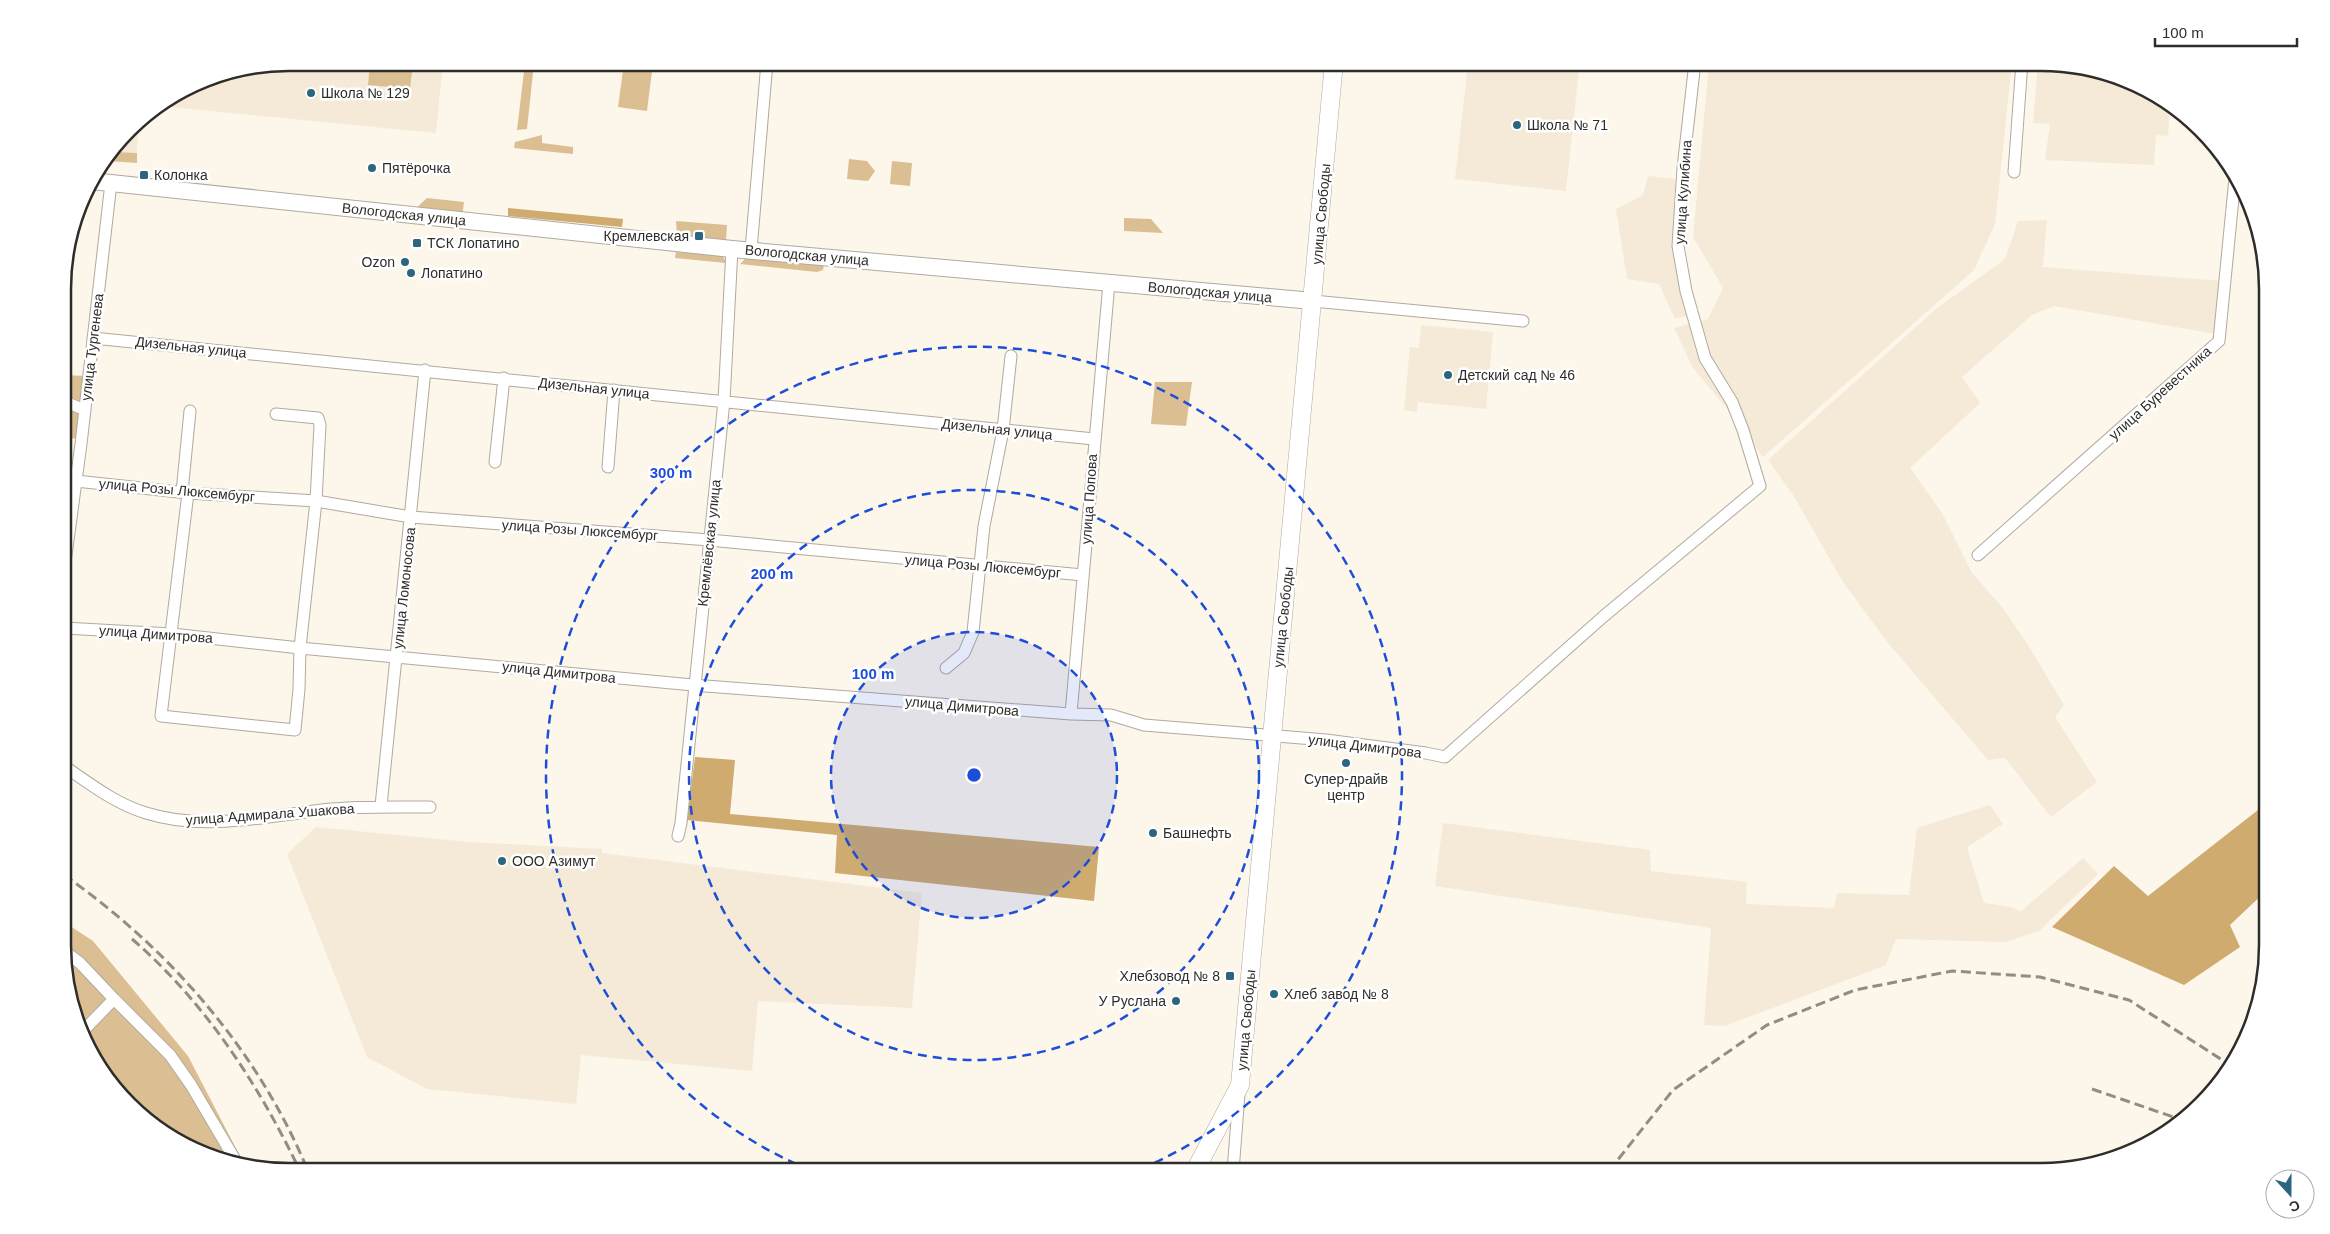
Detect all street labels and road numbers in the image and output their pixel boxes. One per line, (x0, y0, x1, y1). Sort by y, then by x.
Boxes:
street label: улица Кулибина (1671, 139, 1695, 245)
street label: улица Свободы (1309, 163, 1333, 265)
street label: Вологодская улица (341, 200, 467, 228)
street label: Вологодская улица (744, 242, 870, 268)
street label: Вологодская улица (1147, 279, 1273, 305)
street label: улица Тургенева (77, 292, 107, 402)
street label: Дизельная улица (135, 333, 248, 361)
street label: улица Буревестника (2106, 343, 2215, 443)
street label: Дизельная улица (538, 374, 651, 402)
street label: Дизельная улица (941, 415, 1054, 443)
street label: улица Попова (1078, 453, 1100, 545)
street label: улица Розы Люксембург (98, 475, 256, 505)
street label: Кремлёвская улица (694, 478, 724, 607)
street label: улица Розы Люксембург (501, 517, 659, 543)
street label: улица Ломоносова (390, 526, 418, 650)
street label: улица Розы Люксембург (904, 551, 1062, 581)
street label: улица Свободы (1270, 566, 1296, 668)
street label: улица Димитрова (98, 622, 214, 646)
street label: улица Димитрова (501, 658, 617, 686)
street label: улица Димитрова (904, 693, 1020, 719)
street label: улица Димитрова (1307, 731, 1423, 761)
street label: улица Адмирала Ушакова (185, 800, 355, 828)
street label: улица Свободы (1234, 969, 1258, 1071)

